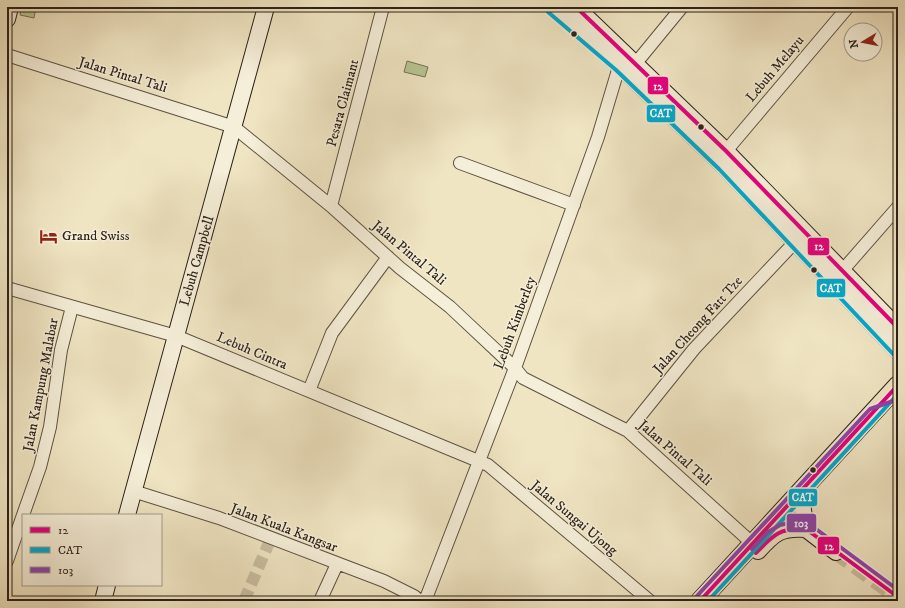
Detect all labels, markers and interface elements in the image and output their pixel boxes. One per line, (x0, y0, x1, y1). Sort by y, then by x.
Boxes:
north arrow (843, 22, 883, 62)
unlabelled marker (569, 29, 579, 39)
street label: Lebuh Melayu (742, 32, 808, 106)
text: N (846, 38, 862, 49)
street label: Jalan Pintal Tali (75, 52, 170, 97)
street label: Pesara Claimant (323, 57, 363, 149)
line badge: 12 (647, 76, 669, 95)
text: 12 (653, 80, 663, 94)
line badge: CAT (646, 104, 676, 123)
text: CAT (650, 107, 673, 121)
unlabelled marker (696, 122, 706, 132)
street label: Lebuh Campbell (176, 213, 219, 308)
street label: Jalan Pintal Tali (367, 215, 450, 290)
hotel icon: Grand Swiss (39, 226, 59, 246)
place label: Grand Swiss (62, 227, 130, 245)
line badge: 12 (807, 237, 830, 256)
text: 12 (814, 240, 824, 254)
unlabelled marker (809, 265, 819, 275)
street label: Jalan Cheong Fatt Tze (648, 272, 747, 379)
street label: Lebuh Kimberley (490, 274, 540, 372)
line badge: CAT (816, 278, 846, 298)
text: CAT (820, 282, 843, 296)
street label: Jalan Kampung Malabar (19, 316, 63, 455)
street label: Lebuh Cintra (214, 328, 290, 374)
street label: Jalan Pintal Tali (633, 415, 716, 490)
unlabelled marker (808, 465, 818, 475)
street label: Jalan Sungai Ujong (525, 475, 621, 560)
line badge: CAT (788, 488, 818, 507)
text: CAT (792, 491, 815, 505)
street label: Jalan Kuala Kangsar (226, 499, 341, 557)
line badge: 103 (786, 513, 817, 533)
legend (22, 514, 162, 586)
text: 103 (794, 517, 808, 531)
text: 12 (58, 523, 68, 538)
line badge: 12 (817, 536, 840, 555)
text: 12 (824, 540, 834, 554)
text: CAT (58, 543, 82, 558)
text: 103 (58, 563, 73, 578)

